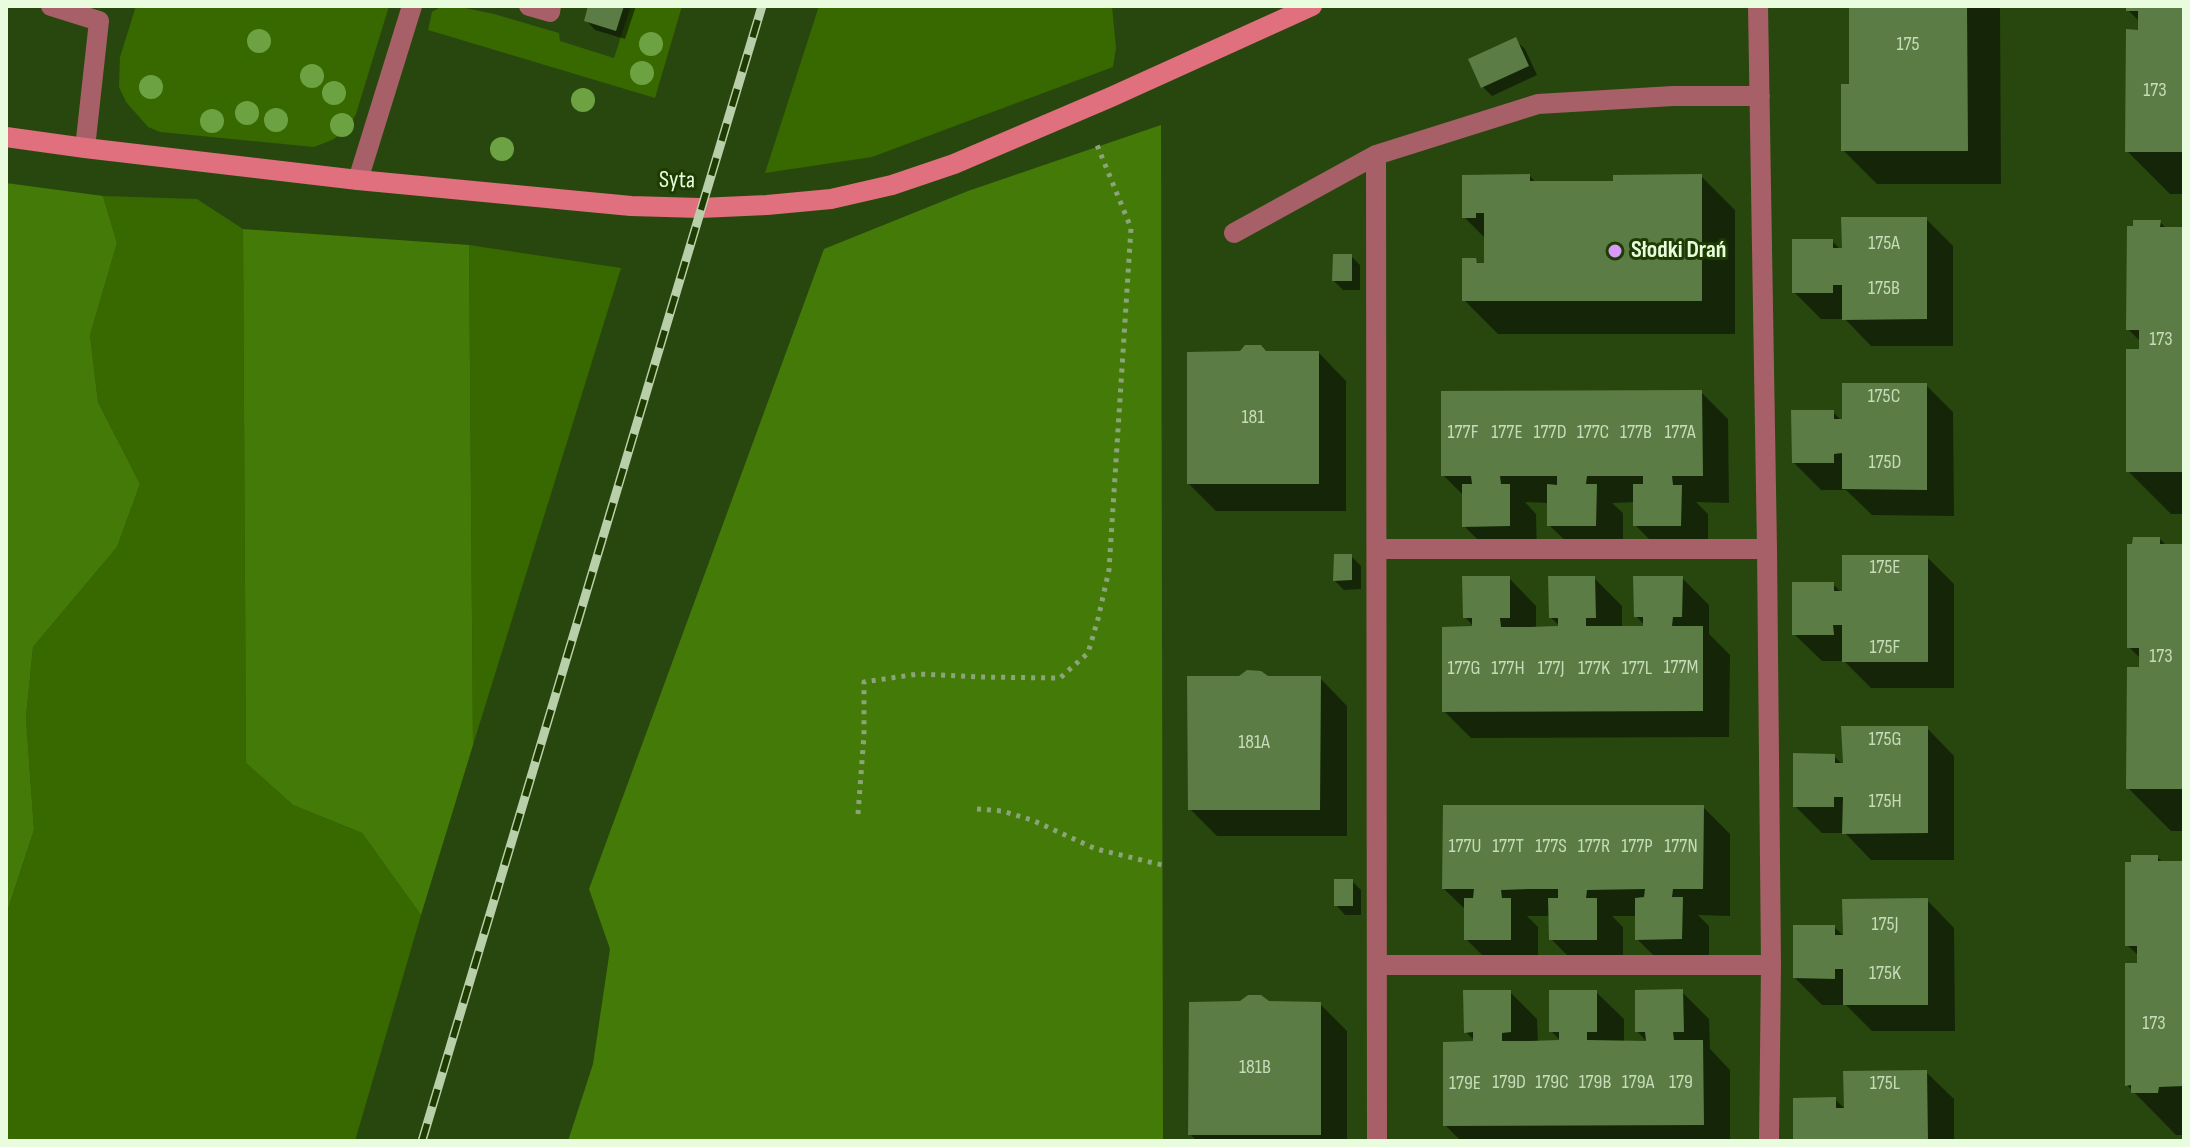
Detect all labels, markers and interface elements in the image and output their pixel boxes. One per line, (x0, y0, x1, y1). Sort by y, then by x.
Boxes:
house number: 175 (1897, 33, 1919, 57)
house number: 173 (2143, 79, 2167, 103)
street label: Syta (659, 166, 695, 196)
house number: 175A (1868, 232, 1900, 256)
place label: Słodki Drań (1631, 237, 1726, 265)
marker: Słodki Drań (1606, 242, 1624, 260)
house number: 175B (1868, 277, 1900, 301)
house number: 173 (2149, 328, 2173, 352)
house number: 175C (1868, 385, 1900, 409)
house number: 181 (1242, 406, 1264, 430)
house number: 177F (1447, 421, 1479, 445)
house number: 177E (1491, 421, 1523, 445)
house number: 177D (1534, 421, 1566, 445)
house number: 177C (1577, 421, 1609, 445)
house number: 177B (1620, 421, 1652, 445)
house number: 177A (1664, 421, 1696, 445)
house number: 175D (1869, 451, 1901, 475)
house number: 175E (1869, 556, 1901, 580)
house number: 175F (1870, 636, 1900, 660)
house number: 173 (2149, 645, 2173, 669)
house number: 177M (1664, 656, 1698, 680)
house number: 177G (1448, 657, 1480, 681)
house number: 177H (1491, 657, 1525, 681)
house number: 177J (1537, 657, 1565, 681)
house number: 177K (1578, 657, 1610, 681)
house number: 177L (1622, 657, 1652, 681)
house number: 175G (1869, 728, 1901, 752)
house number: 181A (1238, 731, 1270, 755)
house number: 175H (1868, 790, 1902, 814)
house number: 177U (1449, 835, 1481, 859)
house number: 177T (1492, 835, 1524, 859)
house number: 177S (1535, 835, 1567, 859)
house number: 177R (1578, 835, 1610, 859)
house number: 177P (1621, 835, 1653, 859)
house number: 177N (1664, 835, 1698, 859)
house number: 175J (1871, 913, 1899, 937)
house number: 175K (1869, 962, 1901, 986)
house number: 173 (2142, 1012, 2166, 1036)
house number: 181B (1239, 1056, 1271, 1080)
house number: 179D (1492, 1071, 1526, 1095)
house number: 179C (1535, 1071, 1569, 1095)
house number: 179B (1579, 1071, 1611, 1095)
house number: 179A (1622, 1071, 1654, 1095)
house number: 179 (1669, 1071, 1693, 1095)
house number: 179E (1449, 1072, 1481, 1096)
house number: 175L (1870, 1072, 1900, 1096)

